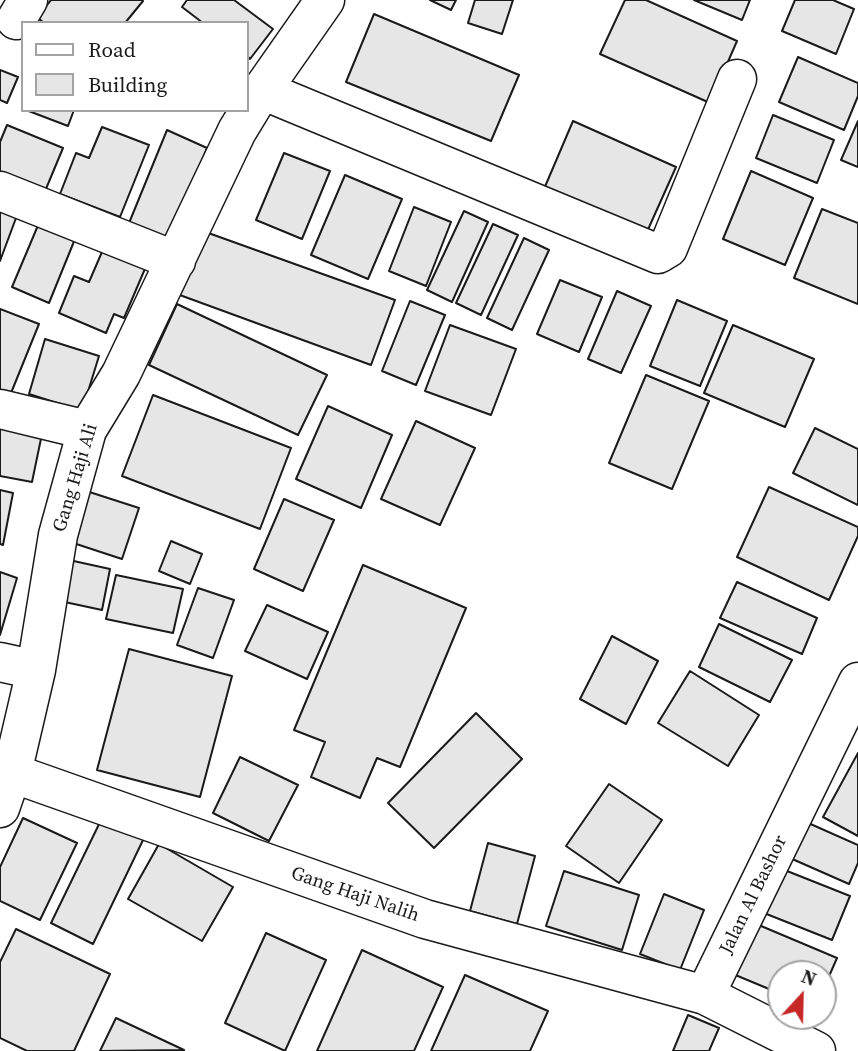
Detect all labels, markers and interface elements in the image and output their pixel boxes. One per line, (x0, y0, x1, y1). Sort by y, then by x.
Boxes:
legend (21, 21, 248, 112)
text: Road (88, 35, 136, 64)
text: Building (88, 70, 167, 99)
street label: Gang Haji Ali (49, 421, 103, 535)
street label: Jalan Al Bashor (715, 832, 793, 958)
street label: Gang Haji Nalih (288, 862, 422, 928)
north arrow (767, 960, 837, 1030)
text: N (798, 963, 820, 992)

